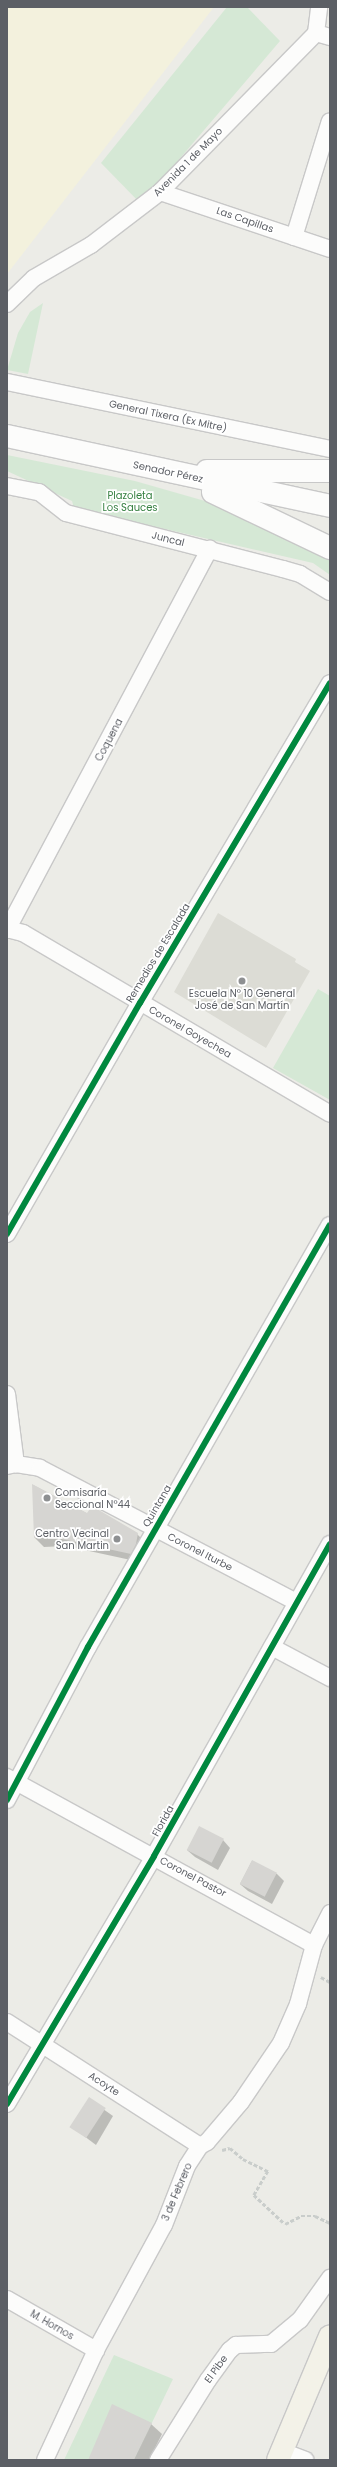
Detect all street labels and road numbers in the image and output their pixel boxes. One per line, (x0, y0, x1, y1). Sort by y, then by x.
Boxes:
street label: Avenida 1 de Mayo (151, 125, 225, 199)
street label: Las Capillas (215, 205, 275, 235)
street label: General Tixera (Ex Mitre) (108, 398, 228, 434)
street label: Senador Pérez (132, 459, 204, 485)
street label: Juncal (150, 529, 186, 549)
street label: Coquena (93, 717, 125, 763)
street label: Remedios de Escalada (124, 901, 192, 1005)
street label: Coronel Goyechea (147, 1003, 233, 1061)
street label: Quintana (140, 1483, 174, 1529)
street label: Coronel Iturbe (166, 1530, 234, 1574)
street label: Florida (150, 1803, 176, 1839)
street label: Coronel Pastor (158, 1854, 228, 1900)
street label: Acoyte (86, 2070, 122, 2098)
street label: 3 de Febrero (159, 2161, 195, 2223)
street label: M. Hornos (28, 2308, 76, 2342)
street label: El Pibe (202, 2353, 230, 2385)

